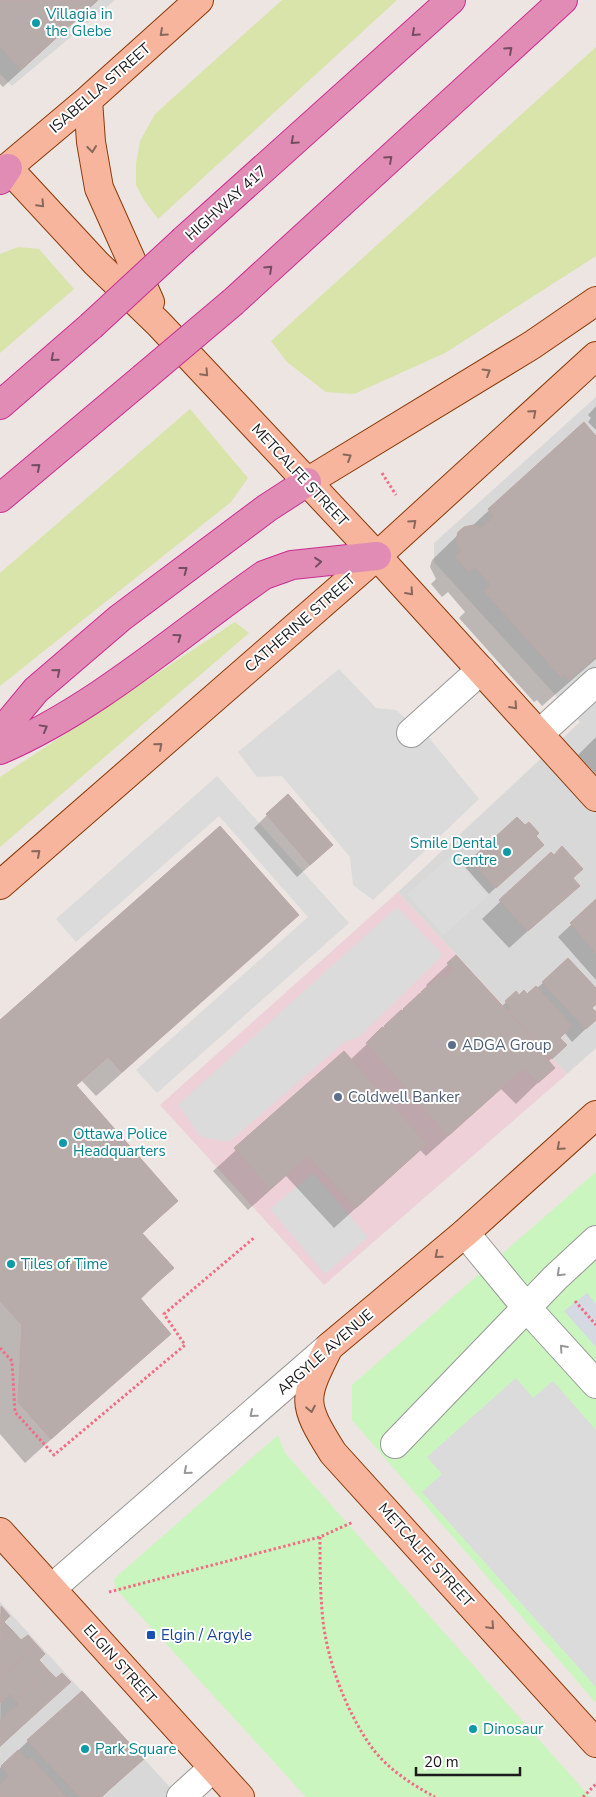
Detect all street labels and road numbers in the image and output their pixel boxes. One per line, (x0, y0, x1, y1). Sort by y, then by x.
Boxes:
street label: ISABELLA STREET (45, 38, 155, 138)
street label: HIGHWAY 417 (181, 161, 271, 245)
street label: METCALFE STREET (247, 419, 353, 531)
street label: CATHERINE STREET (240, 569, 360, 677)
street label: ARGYLE AVENUE (273, 1305, 377, 1399)
street label: METCALFE STREET (374, 1499, 478, 1611)
street label: ELGIN STREET (79, 1620, 161, 1708)

